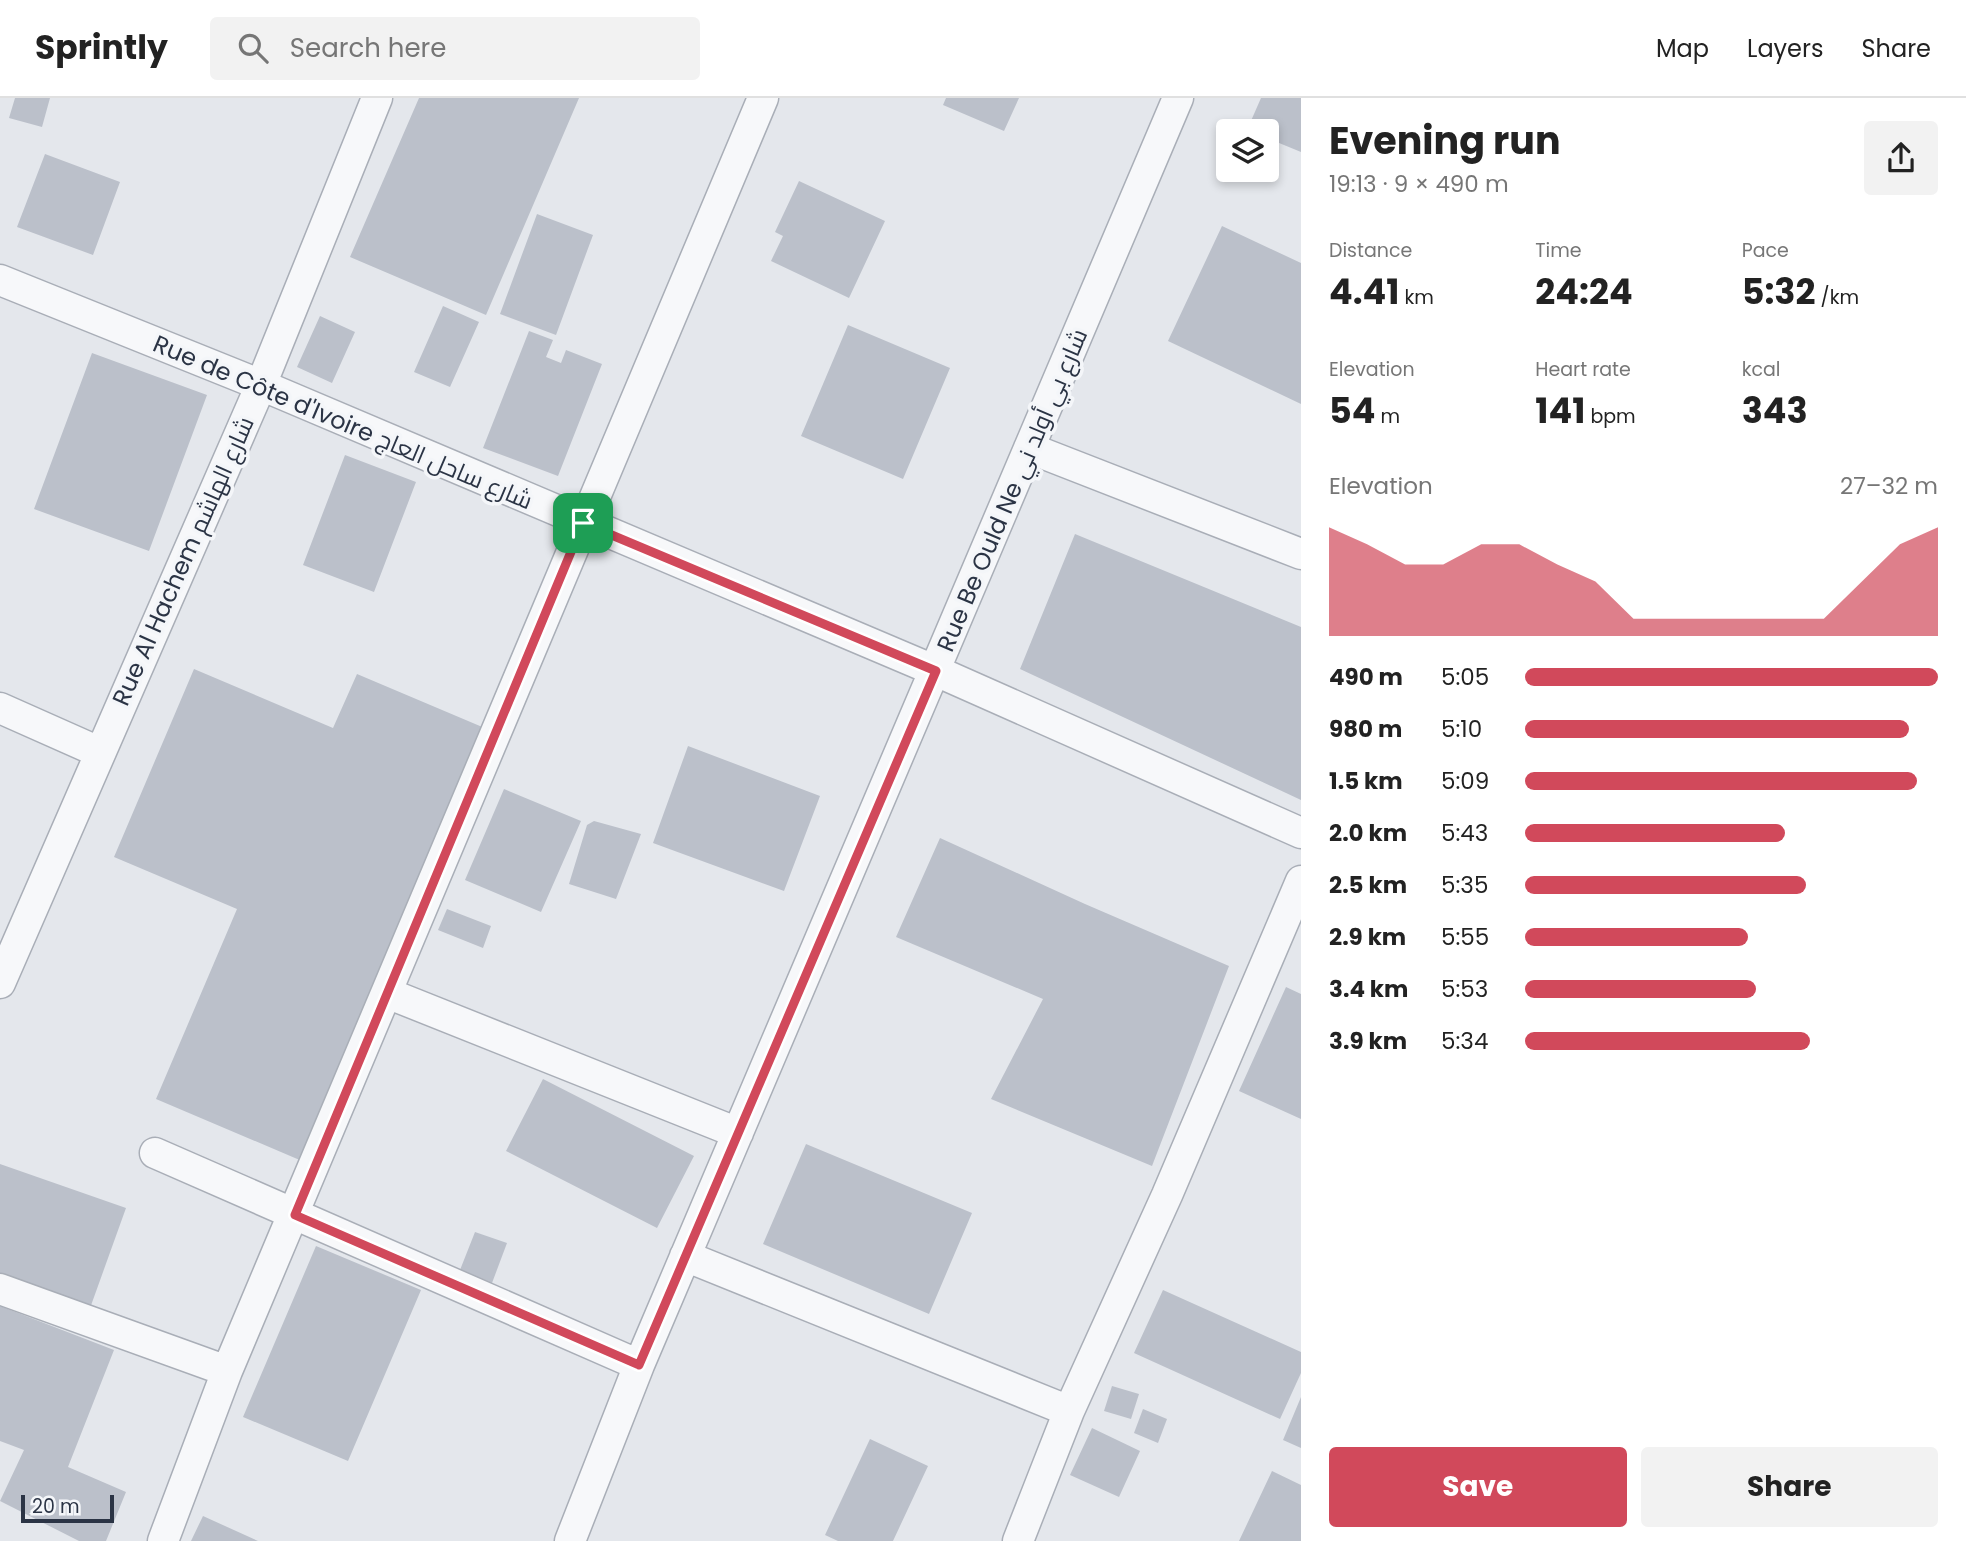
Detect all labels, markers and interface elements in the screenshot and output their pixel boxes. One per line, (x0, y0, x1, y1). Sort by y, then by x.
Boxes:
search box (210, 17, 700, 80)
text: Sprintly (35, 24, 168, 71)
icon: search (234, 29, 272, 67)
text: Search here (290, 30, 446, 66)
text: Map (1656, 32, 1709, 65)
text: Layers (1747, 32, 1823, 65)
text: Share (1861, 32, 1931, 65)
text: Evening run (1329, 114, 1561, 167)
map controls (1216, 119, 1279, 182)
button: layers (1216, 119, 1279, 182)
button: share (1864, 121, 1938, 195)
text: 19:13 · 9 × 490 m (1329, 168, 1509, 200)
text: Distance (1329, 237, 1412, 264)
text: Time (1535, 237, 1582, 264)
text: Pace (1742, 237, 1789, 264)
text: 4.41 (1329, 267, 1399, 316)
text: 24:24 (1535, 267, 1633, 316)
text: 5:32 (1742, 267, 1816, 316)
text: km (1399, 284, 1434, 311)
text: /km (1816, 284, 1859, 311)
street label: Rue Be Ould Ne شارع بي أولد ني (929, 323, 1098, 658)
street label: Rue de Côte d'Ivoire شارع ساحل العاج (148, 327, 538, 517)
text: Elevation (1329, 356, 1415, 383)
text: Heart rate (1535, 356, 1631, 383)
text: kcal (1742, 356, 1781, 383)
text: 54 (1329, 386, 1375, 435)
text: 141 (1535, 386, 1585, 435)
text: 343 (1742, 386, 1808, 435)
text: m (1375, 403, 1400, 430)
text: bpm (1585, 403, 1636, 430)
street label: Rue Al Hachem شارع الهاشم (104, 411, 262, 711)
text: Elevation (1329, 470, 1433, 502)
text: 27–32 m (1840, 470, 1938, 502)
pin (553, 493, 613, 553)
icon: arrive (564, 504, 602, 542)
text: 490 m (1329, 661, 1403, 693)
text: 5:05 (1441, 661, 1489, 693)
text: 980 m (1329, 713, 1402, 745)
text: 5:10 (1441, 713, 1482, 745)
text: 1.5 km (1329, 765, 1403, 797)
text: 5:09 (1441, 765, 1489, 797)
text: 2.0 km (1329, 817, 1407, 849)
text: 5:43 (1441, 817, 1488, 849)
text: 2.5 km (1329, 869, 1407, 901)
text: 5:35 (1441, 869, 1488, 901)
text: 2.9 km (1329, 921, 1406, 953)
text: 5:55 (1441, 921, 1489, 953)
text: 3.4 km (1329, 973, 1408, 1005)
text: 5:53 (1441, 973, 1488, 1005)
text: 3.9 km (1329, 1025, 1407, 1057)
text: 5:34 (1441, 1025, 1488, 1057)
button: Save (1329, 1447, 1627, 1527)
button: Share (1641, 1447, 1938, 1527)
scale bar (21, 1492, 114, 1524)
text: 20 m (32, 1493, 80, 1520)

